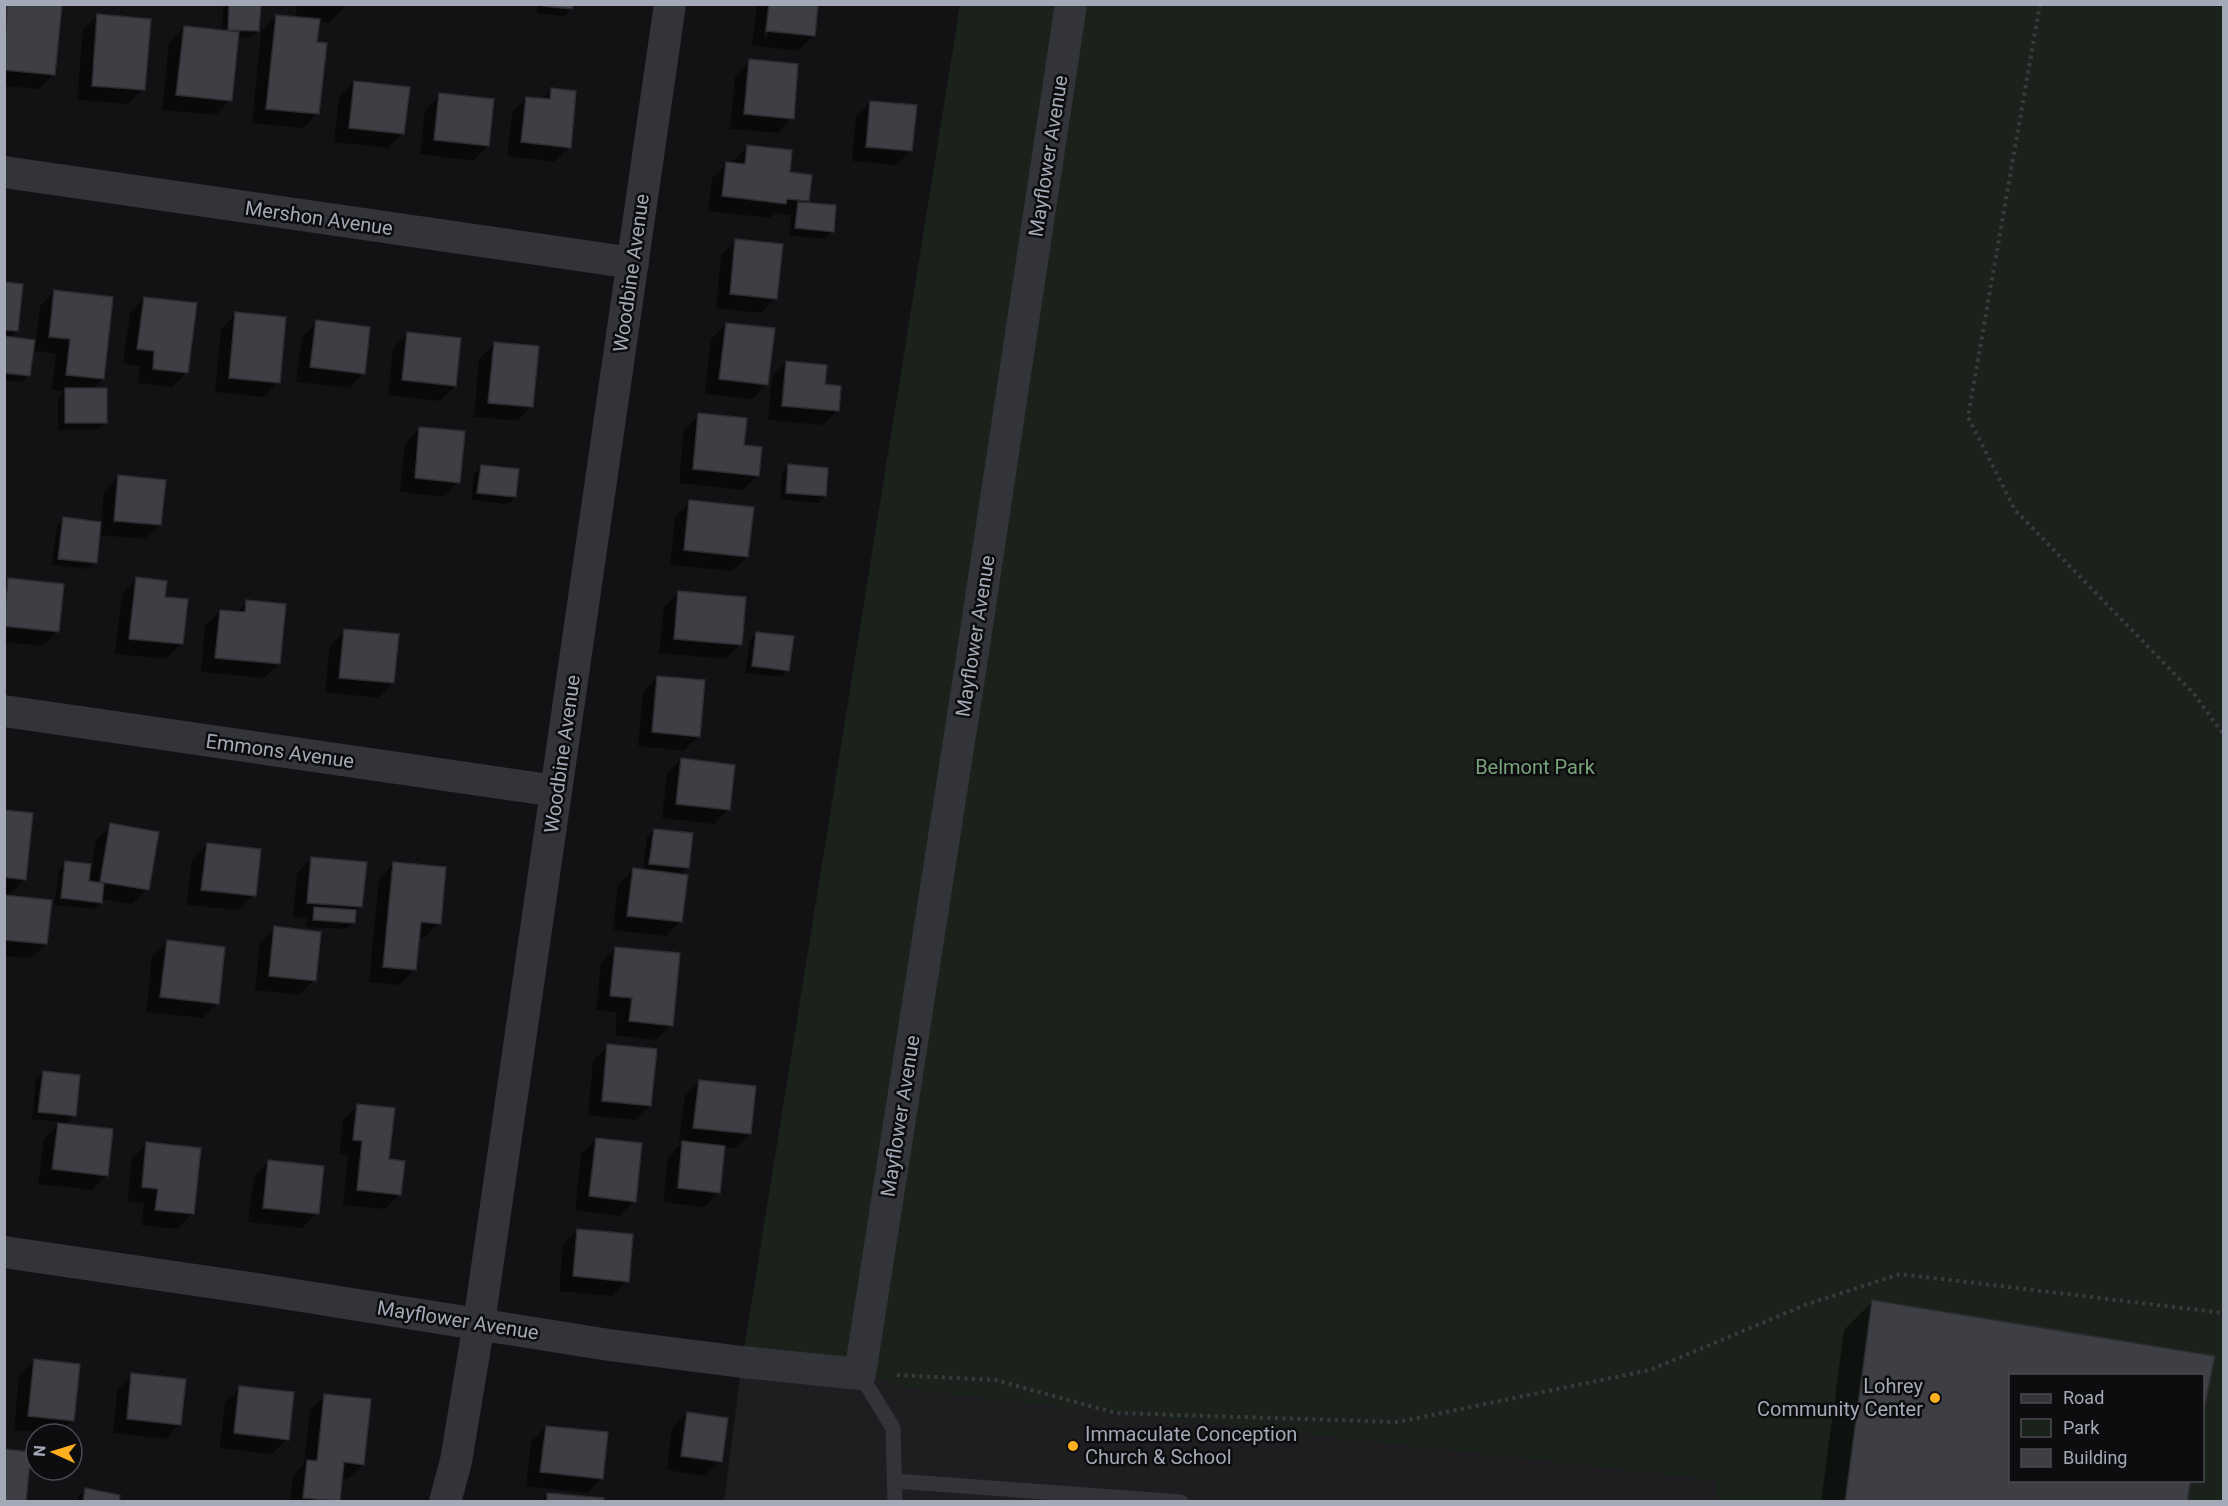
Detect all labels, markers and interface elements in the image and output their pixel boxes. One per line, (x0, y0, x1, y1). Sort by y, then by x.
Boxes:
street label: Mayflower Avenue (1023, 74, 1073, 238)
street label: Woodbine Avenue (608, 192, 654, 354)
street label: Mershon Avenue (244, 196, 394, 240)
street label: Mayflower Avenue (950, 554, 1000, 718)
street label: Woodbine Avenue (539, 673, 585, 835)
street label: Emmons Avenue (204, 729, 356, 773)
park label: Belmont Park (1475, 755, 1596, 779)
street label: Mayflower Avenue (875, 1034, 925, 1198)
street label: Mayflower Avenue (376, 1295, 540, 1345)
place label: Lohrey Community Center (1757, 1374, 1924, 1421)
legend (2009, 1374, 2204, 1482)
text: Road (2063, 1387, 2104, 1408)
marker: Lohrey Community Center (1928, 1391, 1942, 1405)
text: Park (2063, 1417, 2100, 1438)
north arrow (24, 1422, 84, 1482)
place label: Immaculate Conception Church & School (1085, 1422, 1297, 1469)
marker: Immaculate Conception Church & School (1066, 1439, 1080, 1453)
text: N (30, 1445, 49, 1457)
text: Building (2063, 1447, 2127, 1468)

